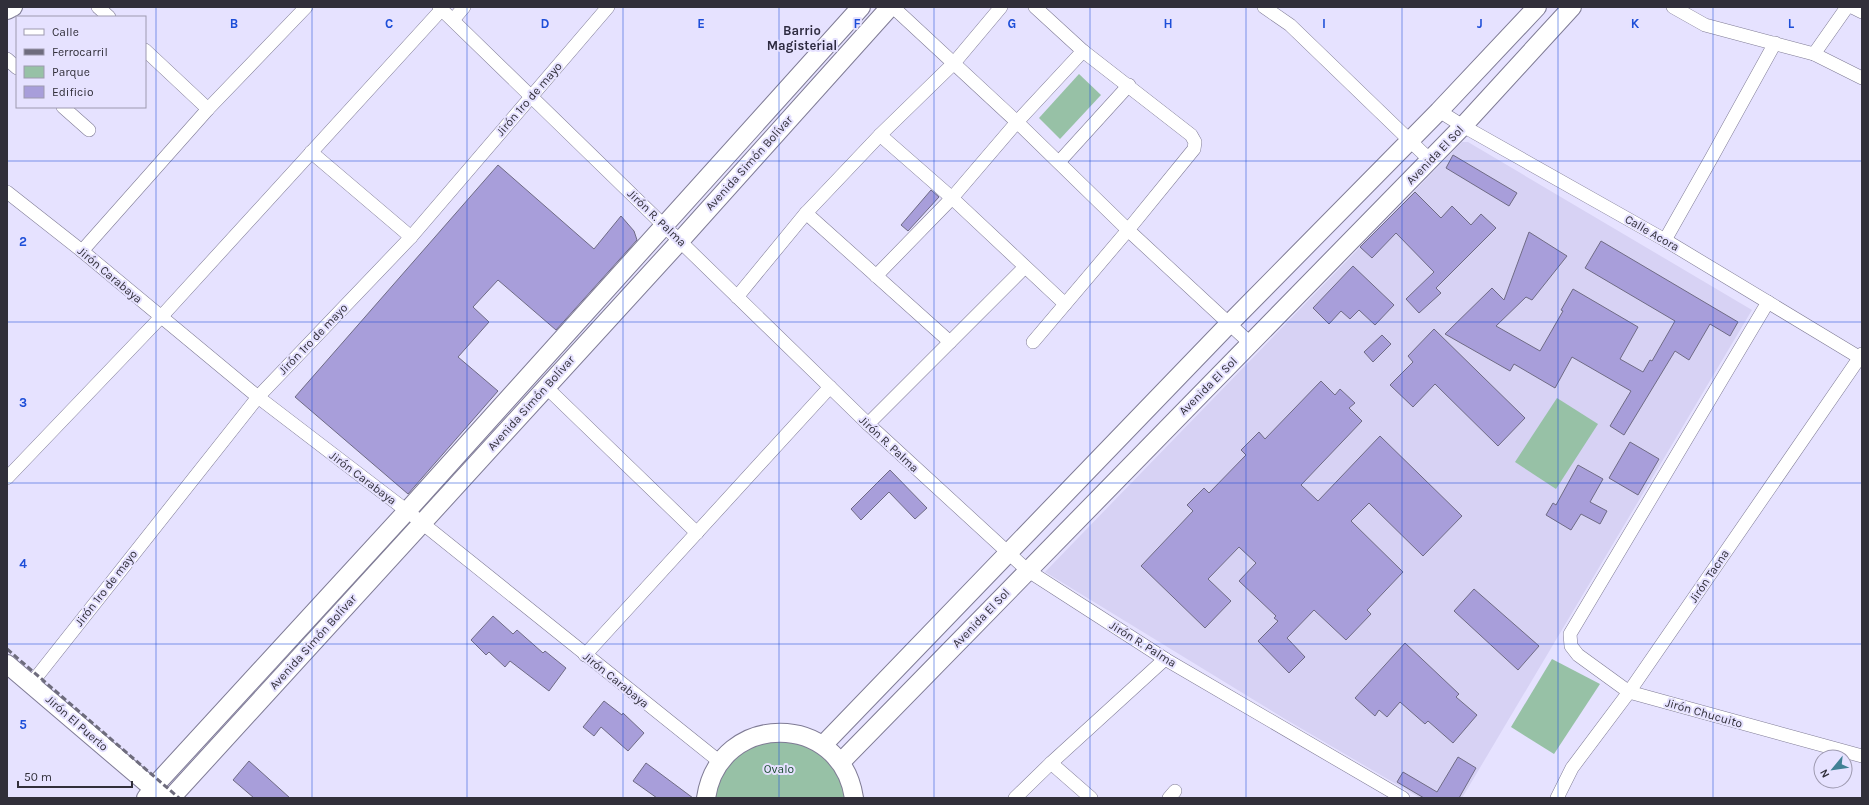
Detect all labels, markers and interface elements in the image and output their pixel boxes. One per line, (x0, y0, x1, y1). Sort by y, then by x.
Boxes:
legend (16, 16, 146, 108)
text: B (230, 16, 238, 31)
text: C (385, 16, 393, 31)
text: D (541, 16, 550, 31)
text: E (697, 16, 705, 31)
text: F (853, 16, 861, 31)
text: G (1008, 16, 1016, 31)
text: H (1163, 16, 1173, 31)
text: I (1322, 16, 1326, 31)
text: J (1477, 16, 1483, 31)
text: K (1631, 16, 1640, 31)
text: L (1788, 16, 1795, 31)
district label: Barrio Magisterial (767, 23, 837, 53)
text: Calle (52, 25, 79, 39)
text: Ferrocarril (52, 45, 108, 59)
street label: Jirón 1ro de mayo (493, 59, 565, 139)
text: Parque (52, 65, 90, 79)
text: Edificio (52, 85, 93, 99)
street label: Avenida Simón Bolívar (703, 112, 796, 213)
street label: Avenida El Sol (1403, 123, 1467, 187)
street label: Jirón R. Palma (625, 186, 689, 250)
street label: Calle Acora (1622, 212, 1682, 254)
text: 2 (19, 234, 27, 249)
street label: Jirón Carabaya (75, 244, 145, 306)
street label: Jirón 1ro de mayo (276, 301, 350, 377)
street label: Avenida Simón Bolívar (485, 352, 578, 453)
street label: Avenida El Sol (1176, 354, 1240, 418)
text: 3 (19, 395, 27, 410)
street label: Jirón R. Palma (856, 413, 922, 475)
street label: Jirón Carabaya (327, 448, 399, 508)
street label: Jirón 1ro de mayo (72, 547, 140, 629)
street label: Jirón Tacna (1686, 547, 1732, 605)
text: 4 (19, 556, 27, 571)
street label: Avenida El Sol (949, 586, 1013, 650)
street label: Avenida Simón Bolívar (267, 591, 360, 692)
street label: Jirón R. Palma (1107, 618, 1179, 670)
street label: Jirón Carabaya (580, 649, 652, 711)
street label: Jirón El Puerto (43, 692, 111, 754)
street label: Jirón Chucuito (1664, 695, 1744, 731)
text: 5 (19, 717, 27, 732)
north arrow (1813, 749, 1853, 789)
park label: Ovalo (764, 762, 794, 776)
scale bar (18, 763, 132, 789)
text: N (1817, 767, 1832, 780)
text: 50 m (24, 770, 52, 784)

